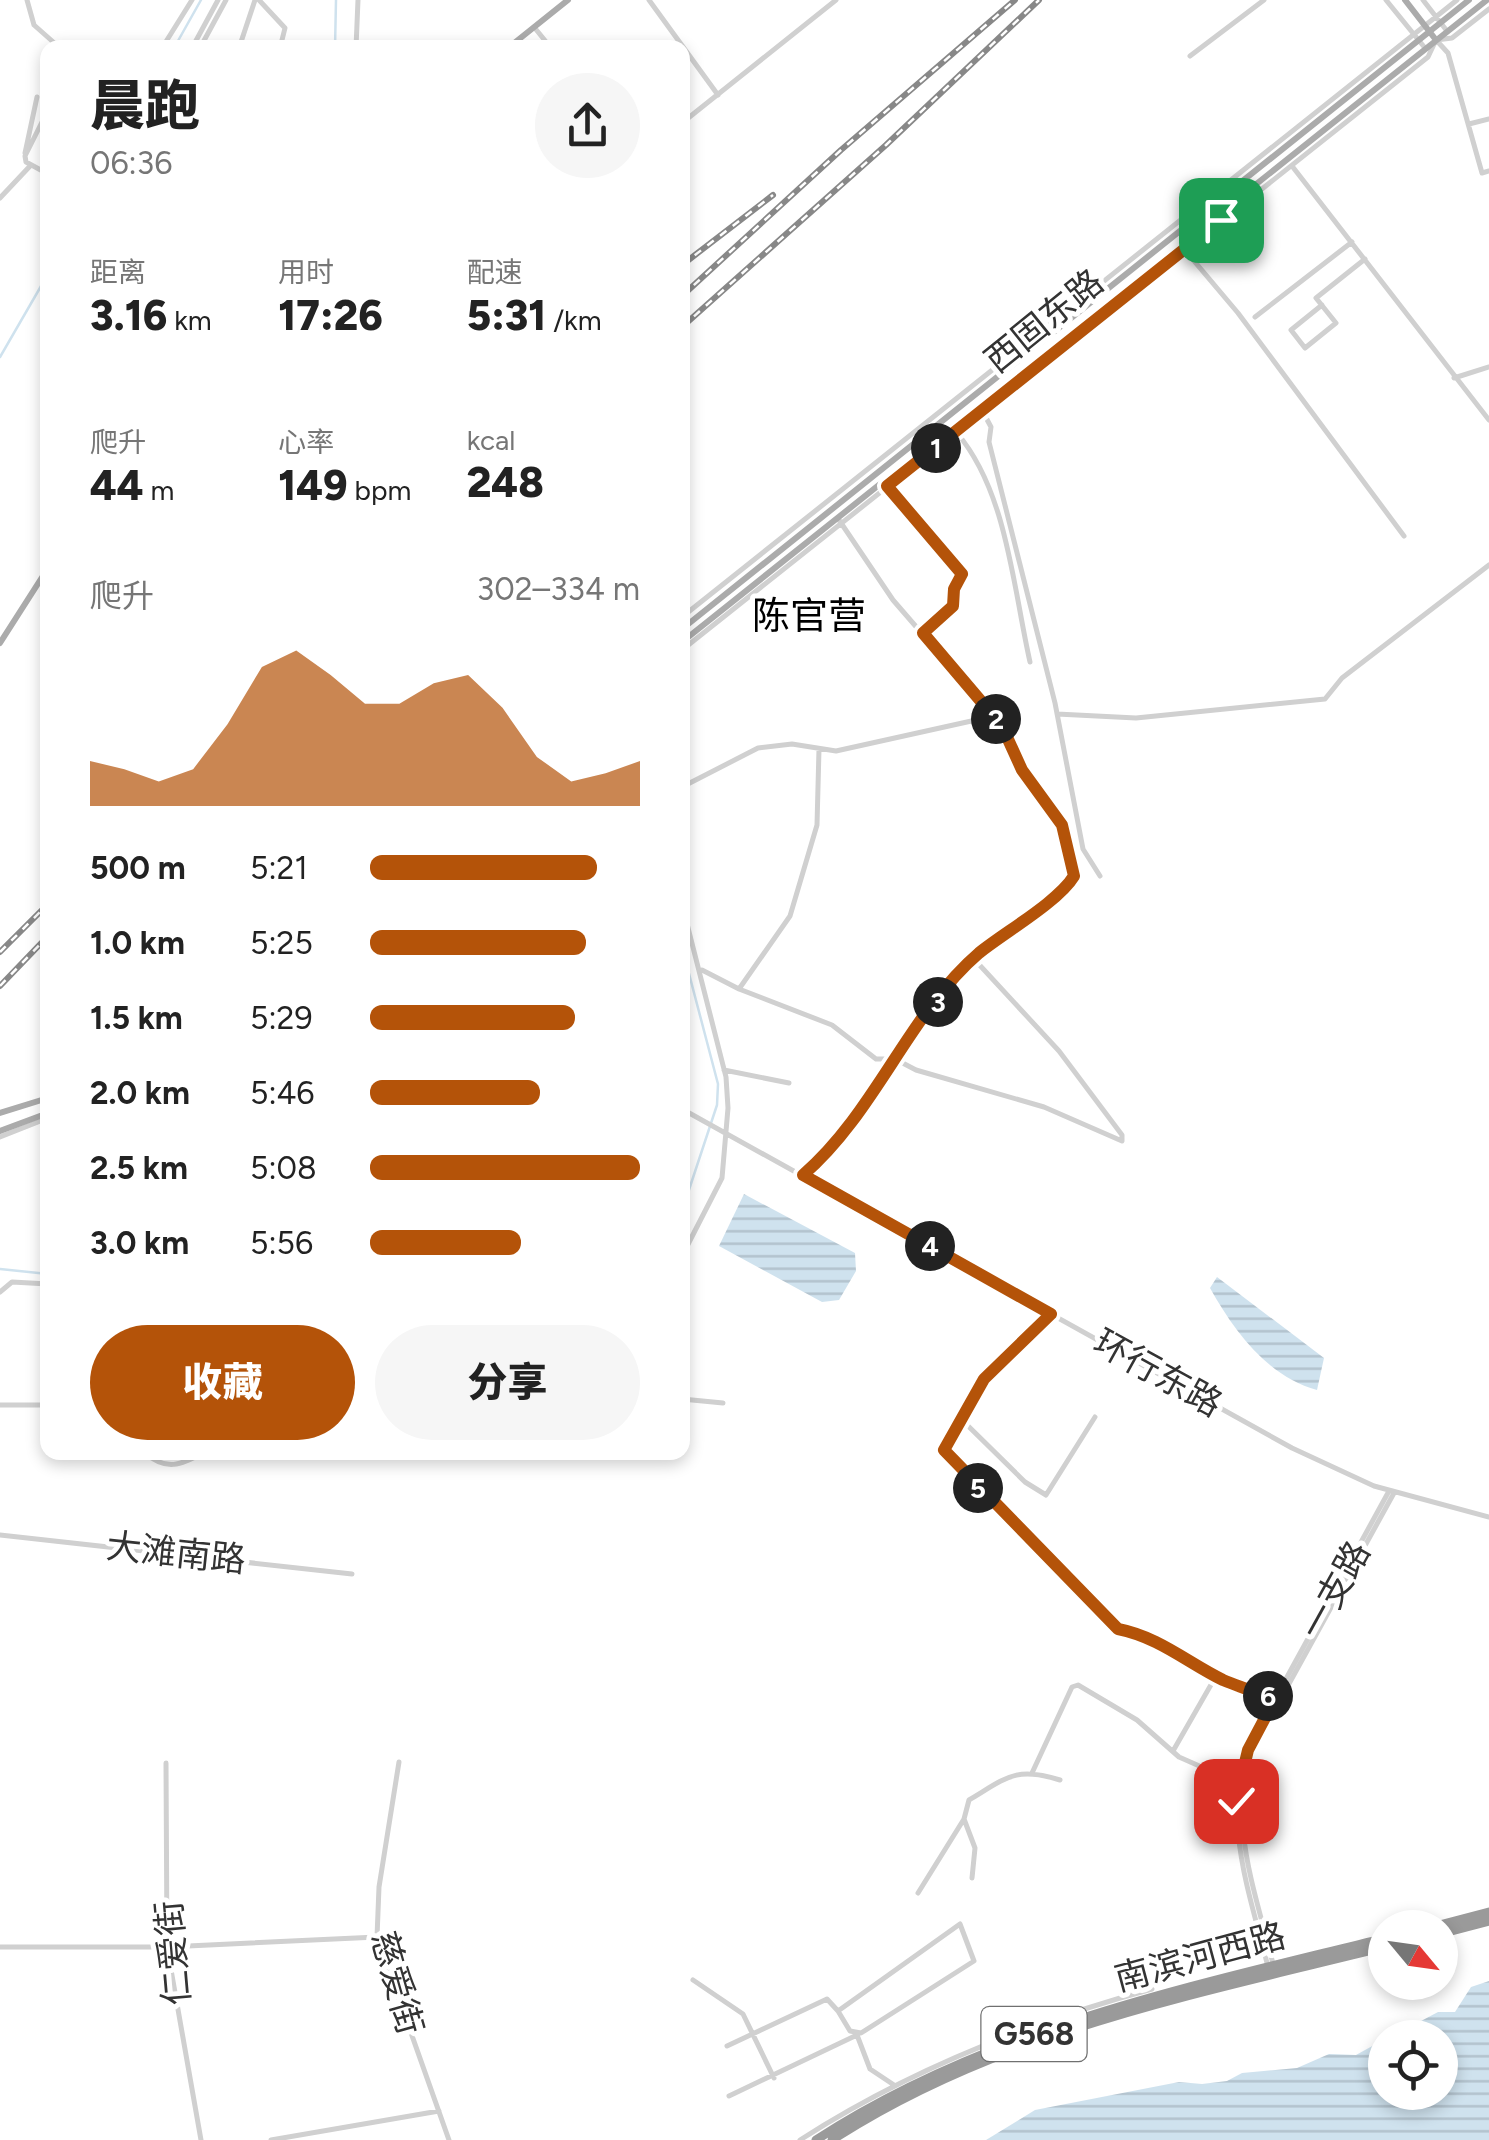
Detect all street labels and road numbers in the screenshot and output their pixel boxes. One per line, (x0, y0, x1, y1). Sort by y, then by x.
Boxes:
street label: 西固东路 (976, 261, 1112, 381)
street label: 环行东路 (1087, 1321, 1229, 1425)
street label: 大滩南路 (104, 1525, 248, 1581)
street label: 一支路 (1291, 1534, 1379, 1646)
street label: 仁爱街 (148, 1899, 198, 2007)
street label: 南滨河西路 (1110, 1914, 1290, 2000)
street label: 慈爱街 (362, 1927, 432, 2039)
road number: G568 (982, 2007, 1086, 2061)

